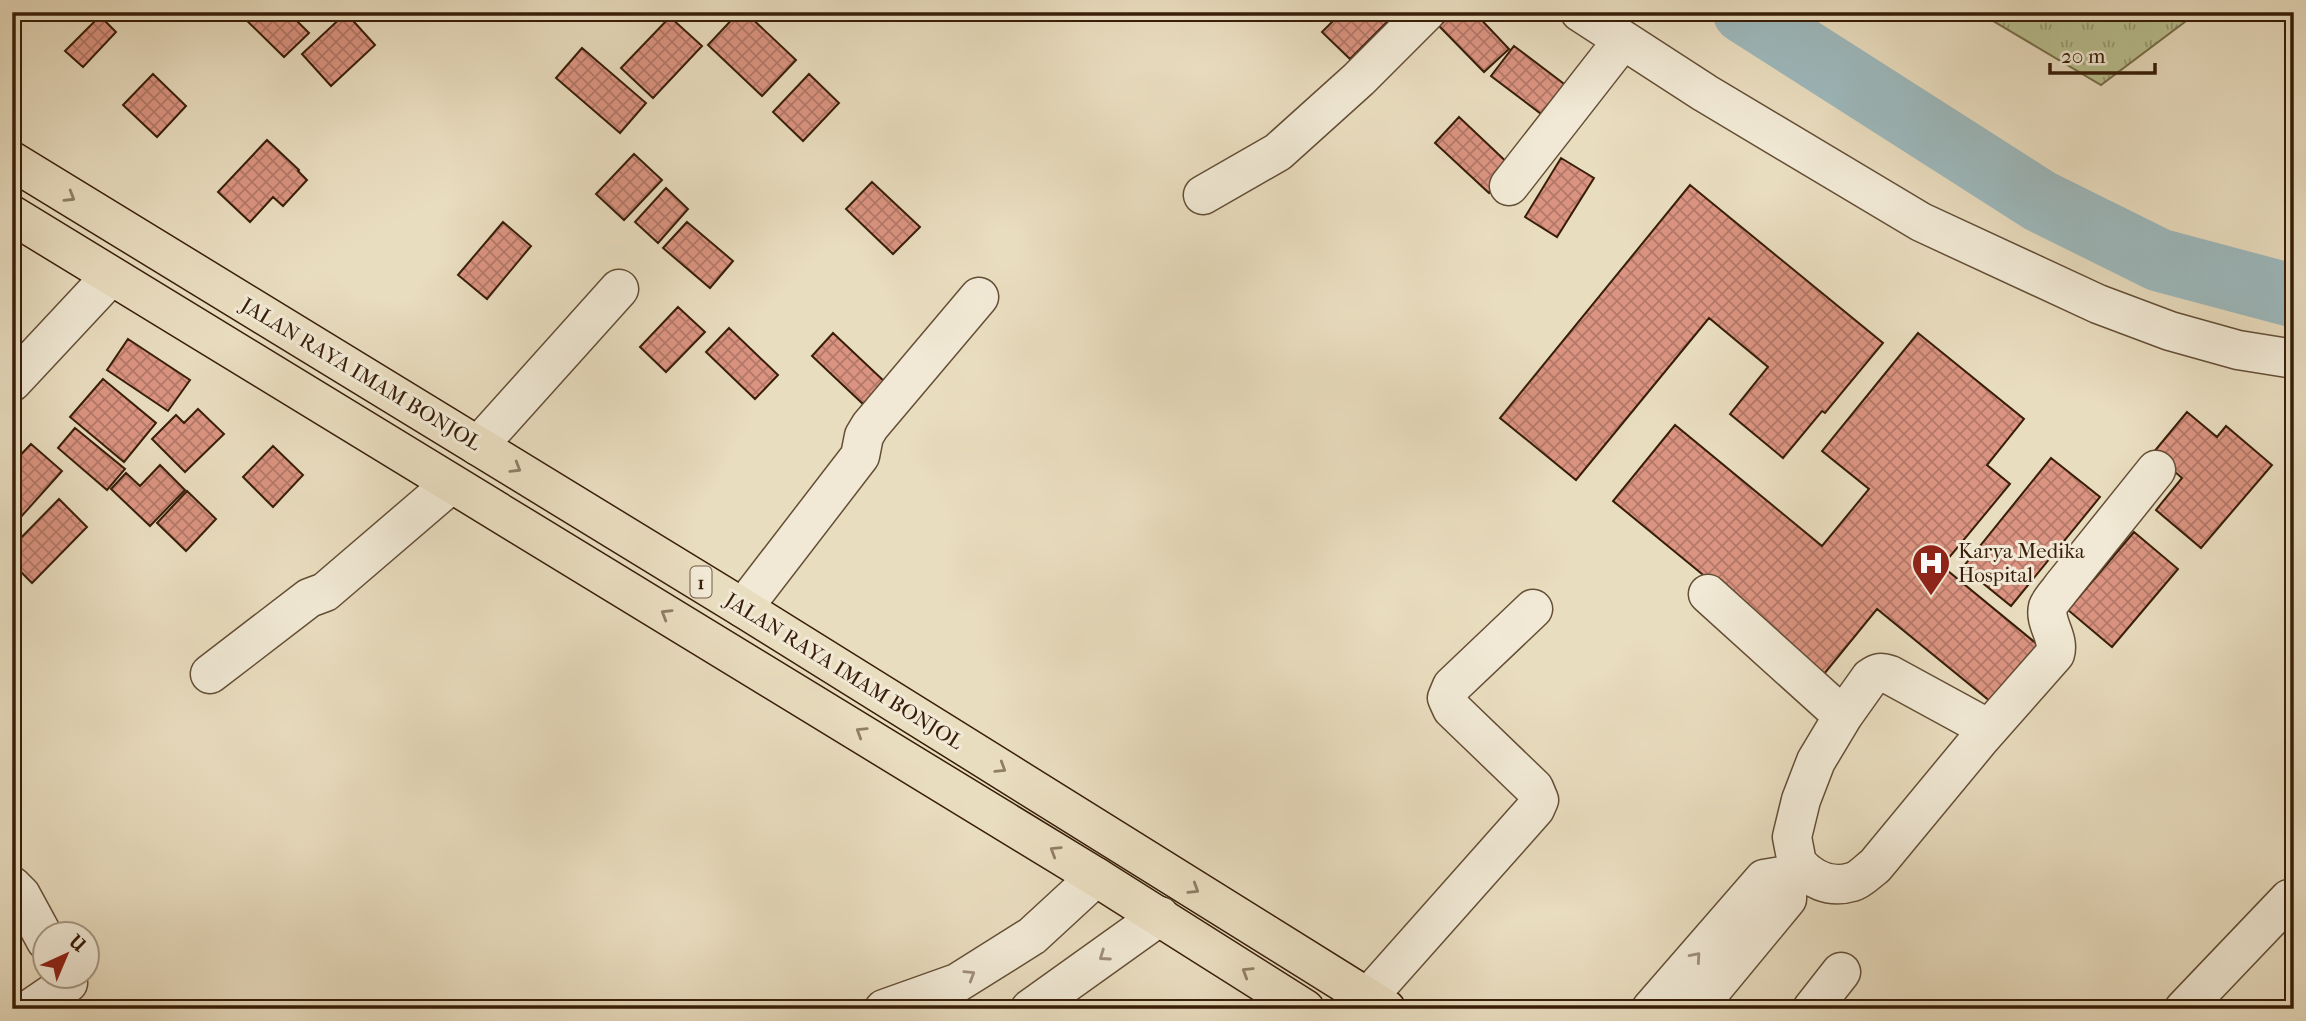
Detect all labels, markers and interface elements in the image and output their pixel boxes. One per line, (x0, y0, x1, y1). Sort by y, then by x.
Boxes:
scale bar (2050, 32, 2156, 76)
text: 20 m (2061, 44, 2106, 68)
one-way arrow (63, 188, 76, 201)
street label: JALAN RAYA IMAM BONJOL (235, 292, 486, 455)
one-way arrow (508, 460, 521, 473)
place label: Karya Medika Hospital (1958, 539, 2085, 587)
hospital icon: Karya Medika Hospital (1910, 542, 1952, 597)
road number: 1 (690, 566, 712, 597)
street label: JALAN RAYA IMAM BONJOL (719, 587, 968, 754)
one-way arrow (661, 610, 674, 623)
one-way arrow (855, 728, 868, 741)
one-way arrow (993, 760, 1006, 773)
one-way arrow (1049, 847, 1062, 860)
one-way arrow (1186, 880, 1199, 893)
north arrow (32, 920, 102, 990)
text: U (63, 930, 90, 957)
one-way arrow (1099, 948, 1112, 960)
one-way arrow (1688, 953, 1700, 966)
one-way arrow (1242, 968, 1255, 981)
one-way arrow (962, 971, 975, 984)

